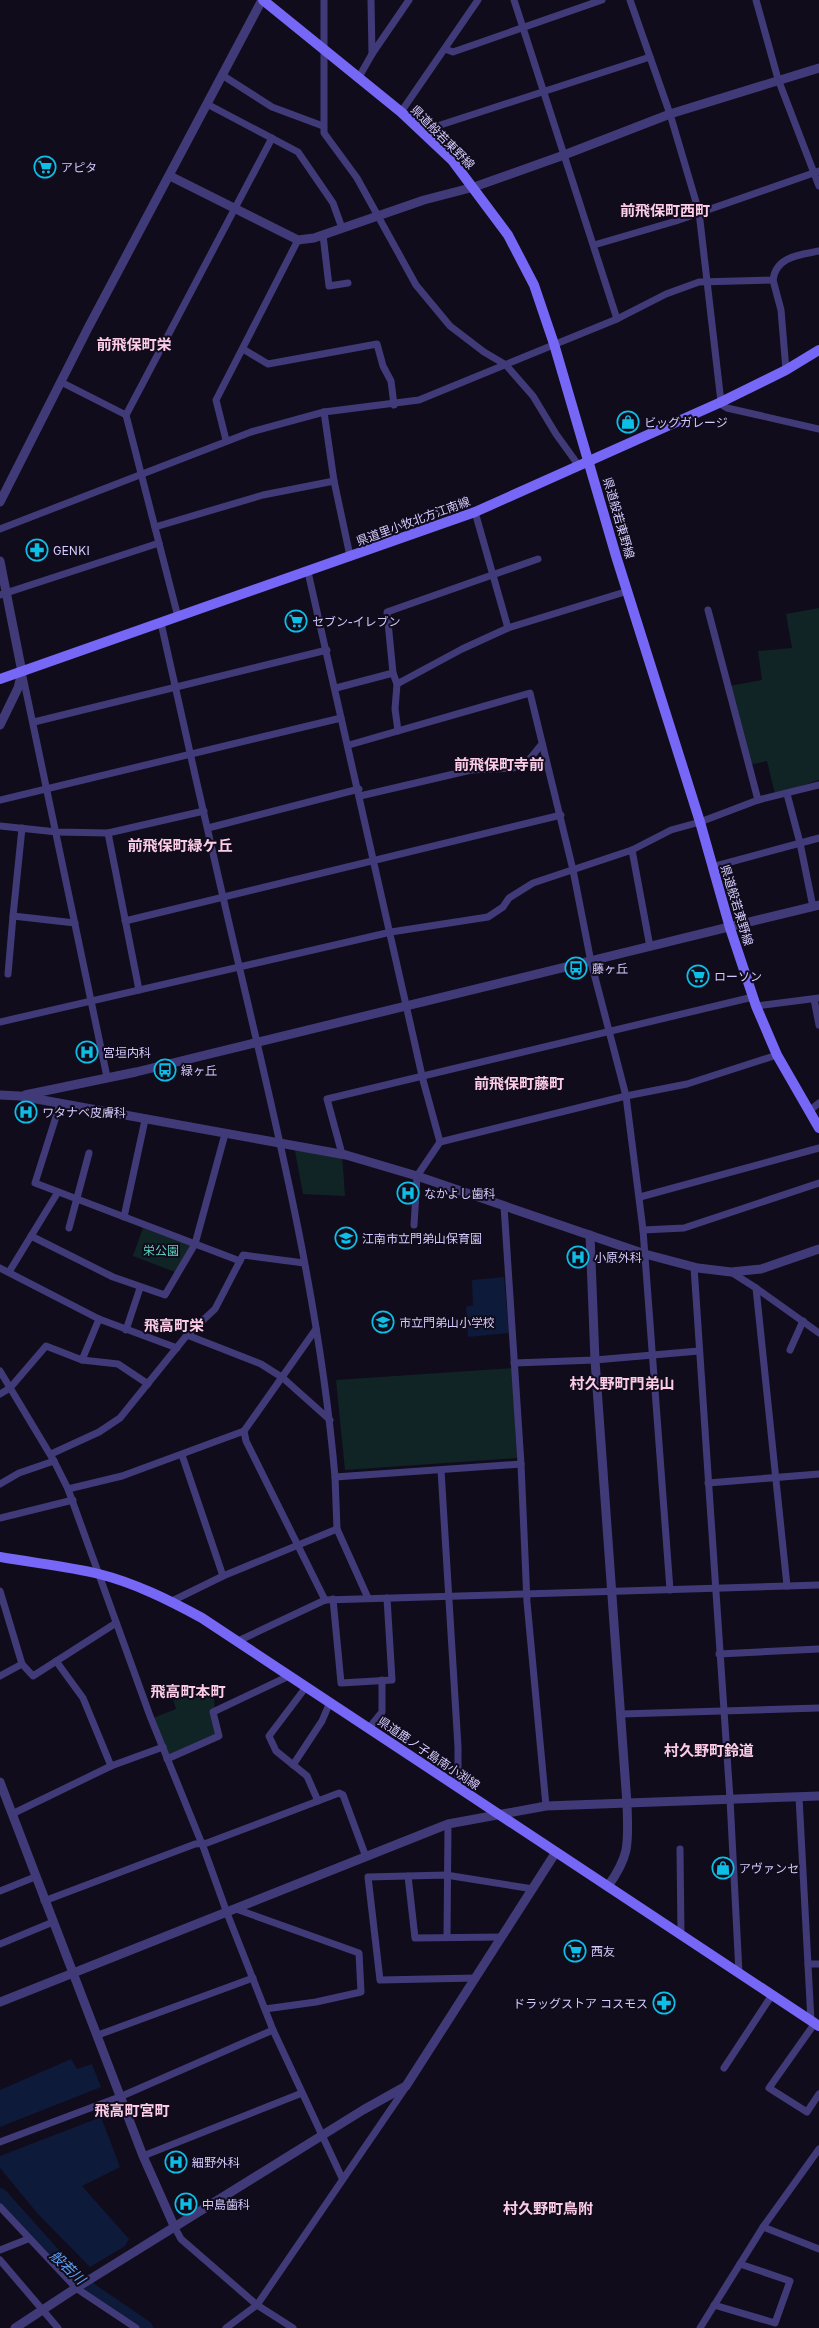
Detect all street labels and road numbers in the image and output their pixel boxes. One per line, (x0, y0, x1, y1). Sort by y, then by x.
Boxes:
street label: 県道般若東野線 (408, 102, 478, 172)
street label: 県道般若東野線 (600, 476, 638, 560)
street label: 県道里小牧北方江南線 (354, 493, 472, 549)
street label: 県道般若東野線 (718, 863, 756, 947)
street label: 県道鹿ノ子島南小渕線 (375, 1713, 483, 1793)

